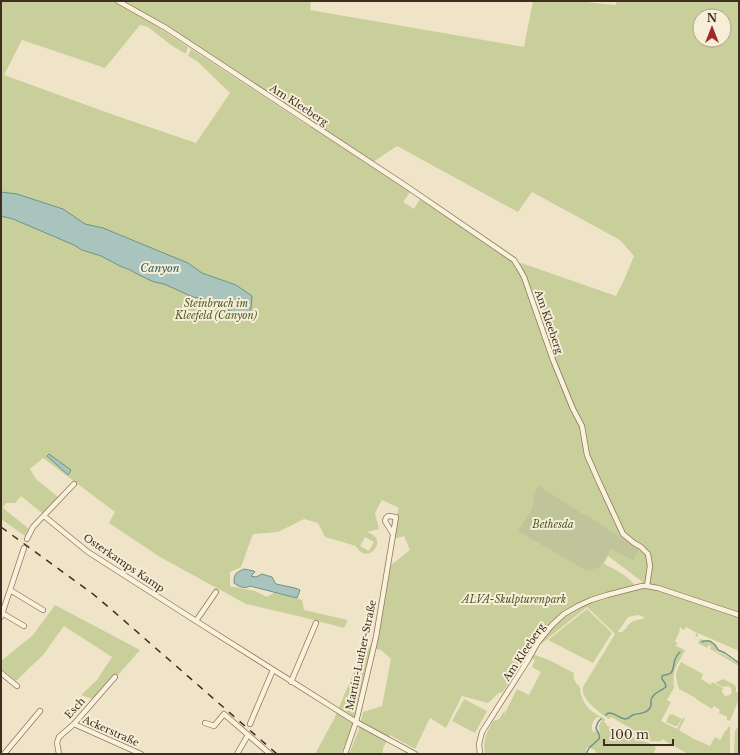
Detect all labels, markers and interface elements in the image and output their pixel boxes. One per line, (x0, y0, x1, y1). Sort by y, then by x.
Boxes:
north arrow (692, 8, 732, 48)
text: N (707, 11, 718, 25)
street label: Am Kleeberg (267, 81, 331, 129)
water label: Canyon (140, 261, 180, 275)
street label: Am Kleeberg (532, 287, 566, 357)
park label: Steinbruch im Kleefeld (Canyon) (174, 297, 258, 322)
park label: Bethesda (531, 518, 574, 531)
street label: Osterkamps Kamp (81, 531, 167, 595)
park label: ALVA-Skulpturenpark (460, 593, 566, 606)
street label: Martin-Luther-Straße (343, 598, 379, 711)
street label: Am Kleeberg (499, 620, 549, 684)
street label: Esch (62, 695, 88, 721)
street label: Ackerstraße (80, 712, 141, 749)
scale bar (604, 721, 673, 747)
text: 100 m (610, 727, 649, 742)

